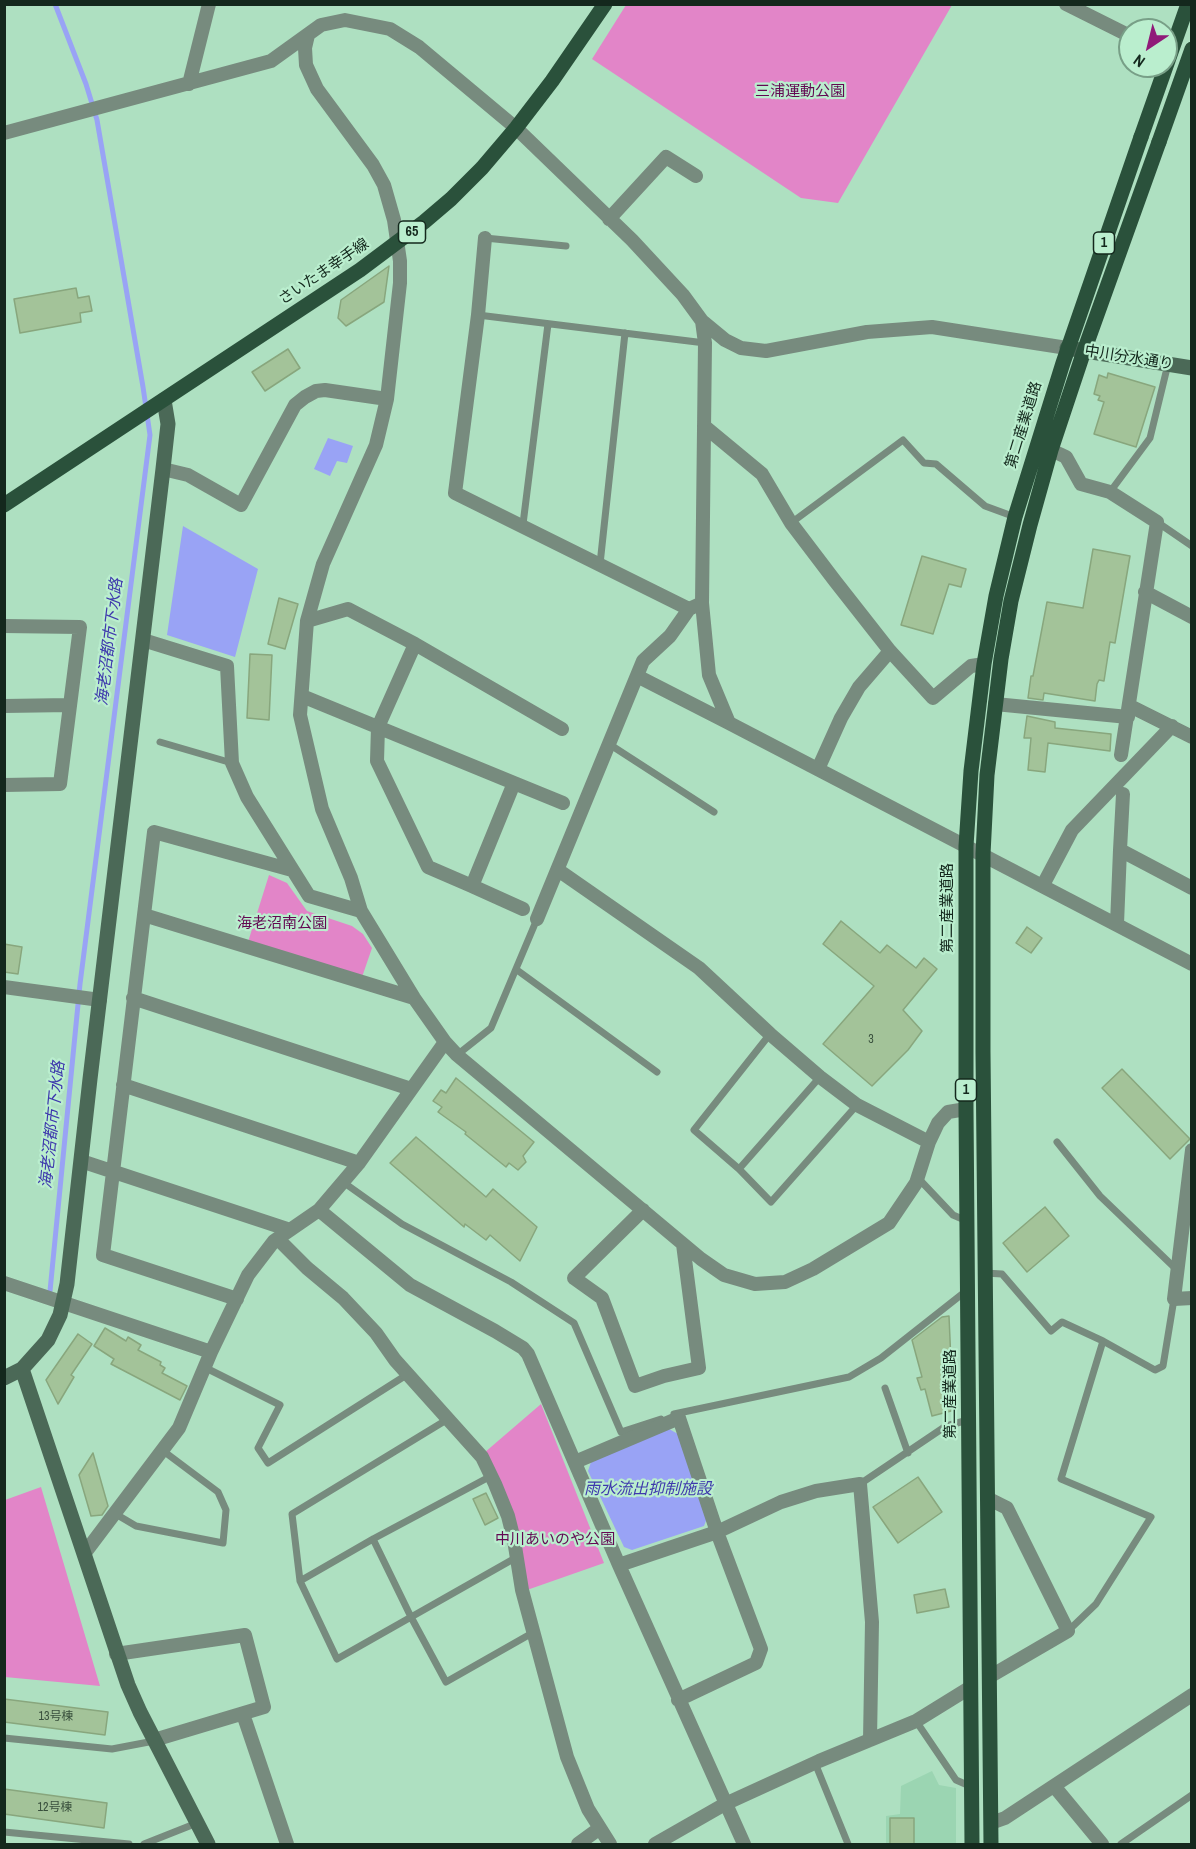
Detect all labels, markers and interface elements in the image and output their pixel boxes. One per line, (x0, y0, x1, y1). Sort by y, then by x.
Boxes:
north arrow (1118, 18, 1178, 78)
text: N (1129, 49, 1149, 73)
park label: 三浦運動公園 (755, 83, 845, 101)
road number: 65 (398, 221, 426, 243)
road number: 1 (1094, 232, 1114, 254)
street label: さいたま幸手線 (275, 235, 373, 309)
street label: 中川分水通り (1083, 342, 1175, 374)
street label: 第二産業道路 (1002, 379, 1046, 471)
water label: 海老沼都市下水路 (93, 577, 127, 707)
street label: 第二産業道路 (939, 863, 957, 953)
park label: 海老沼南公園 (237, 915, 327, 933)
house number: 3 (868, 1033, 874, 1047)
water label: 海老沼都市下水路 (37, 1060, 69, 1190)
road number: 1 (956, 1079, 976, 1101)
street label: 第二産業道路 (942, 1349, 960, 1439)
water label: 雨水流出抑制施設 (584, 1480, 712, 1500)
park label: 中川あいのや公園 (495, 1531, 615, 1549)
house number: 13号棟 (39, 1710, 73, 1724)
house number: 12号棟 (38, 1801, 72, 1815)

